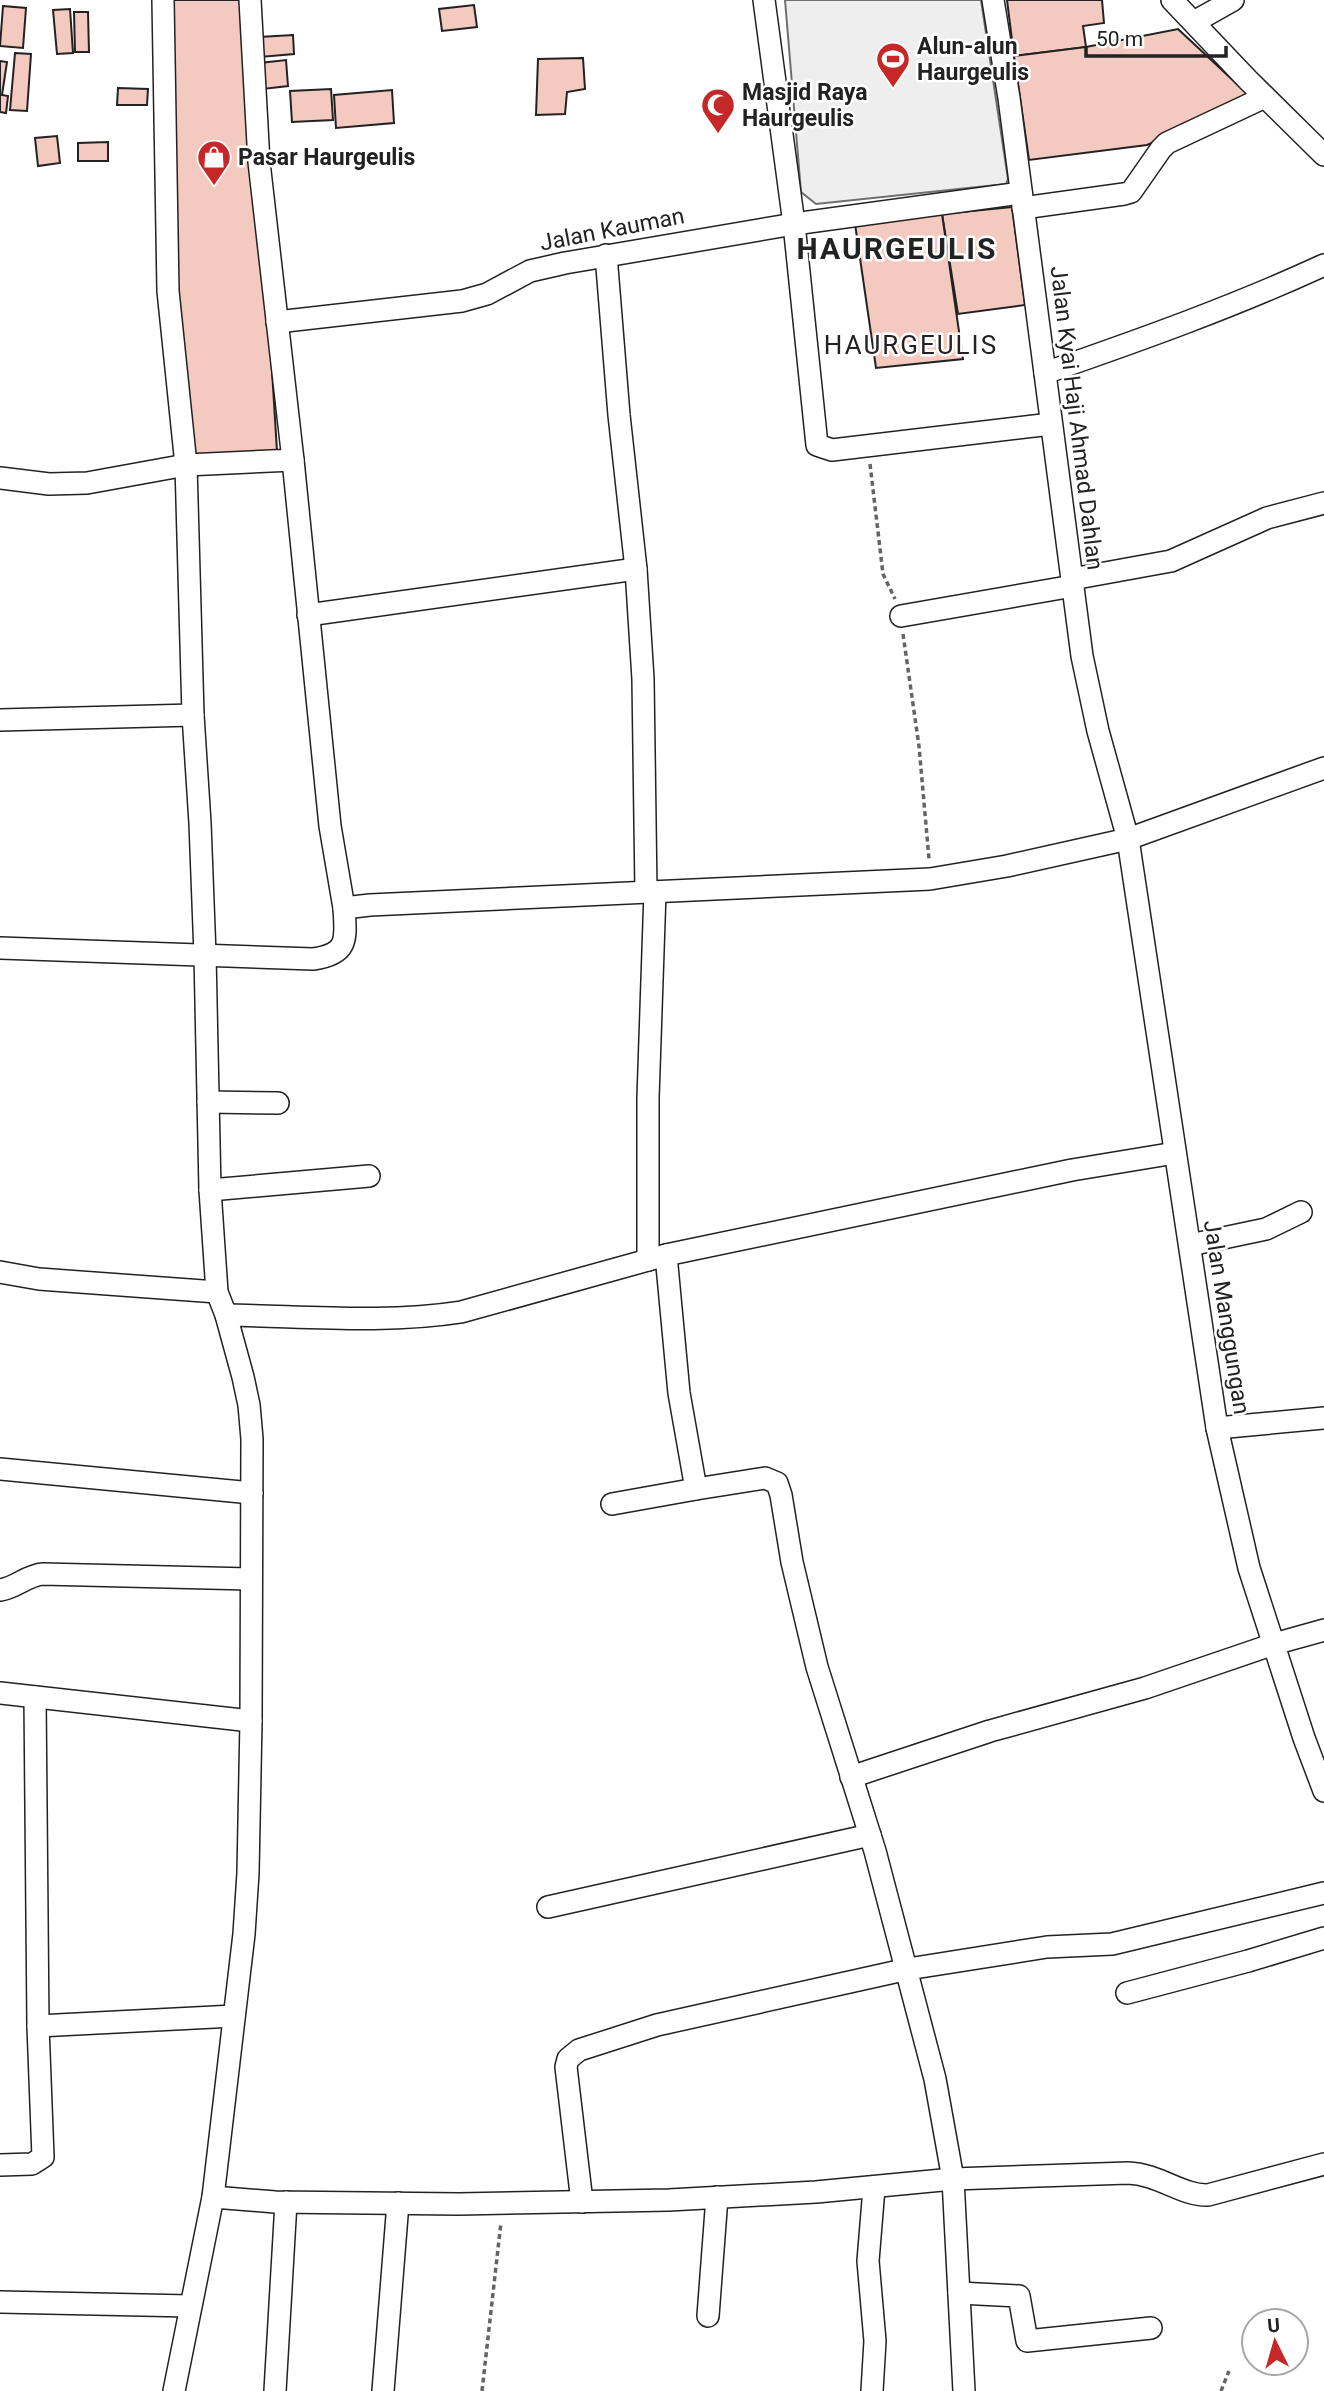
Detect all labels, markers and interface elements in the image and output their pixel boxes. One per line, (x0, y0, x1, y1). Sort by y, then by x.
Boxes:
scale bar (1086, 14, 1226, 58)
text: 50 m (1096, 27, 1143, 51)
place label: Alun-alun Haurgeulis (917, 33, 1029, 86)
sports icon: Alun-alun Haurgeulis (874, 40, 912, 89)
place label: Masjid Raya Haurgeulis (742, 79, 868, 132)
mosque icon: Masjid Raya Haurgeulis (699, 86, 737, 135)
shop icon: Pasar Haurgeulis (195, 138, 233, 187)
place label: Pasar Haurgeulis (238, 144, 415, 171)
street label: Jalan Kauman (538, 202, 687, 257)
district label: HAURGEULIS (797, 231, 997, 266)
street label: Jalan Kyai Haji Ahmad Dahlan (1044, 265, 1109, 572)
district label: HAURGEULIS (824, 330, 998, 360)
street label: Jalan Manggungan (1198, 1218, 1255, 1416)
north arrow (1240, 2307, 1310, 2377)
text: U (1266, 2314, 1281, 2338)

